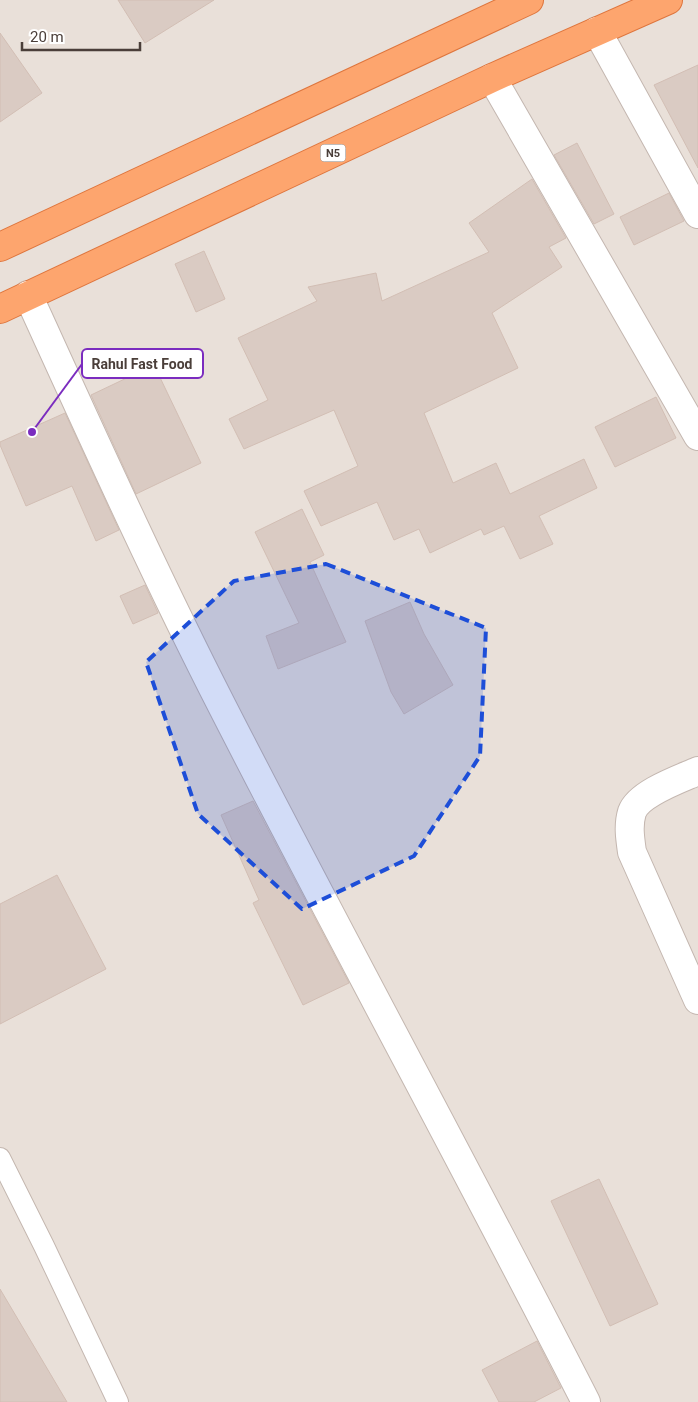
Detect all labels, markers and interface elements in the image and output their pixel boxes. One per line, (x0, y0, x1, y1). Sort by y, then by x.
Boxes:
scale bar (22, 20, 140, 52)
text: 20 m (30, 28, 64, 46)
road number: N5 (320, 144, 346, 162)
callout: Rahul Fast Food (82, 349, 203, 378)
text: Rahul Fast Food (92, 356, 193, 372)

